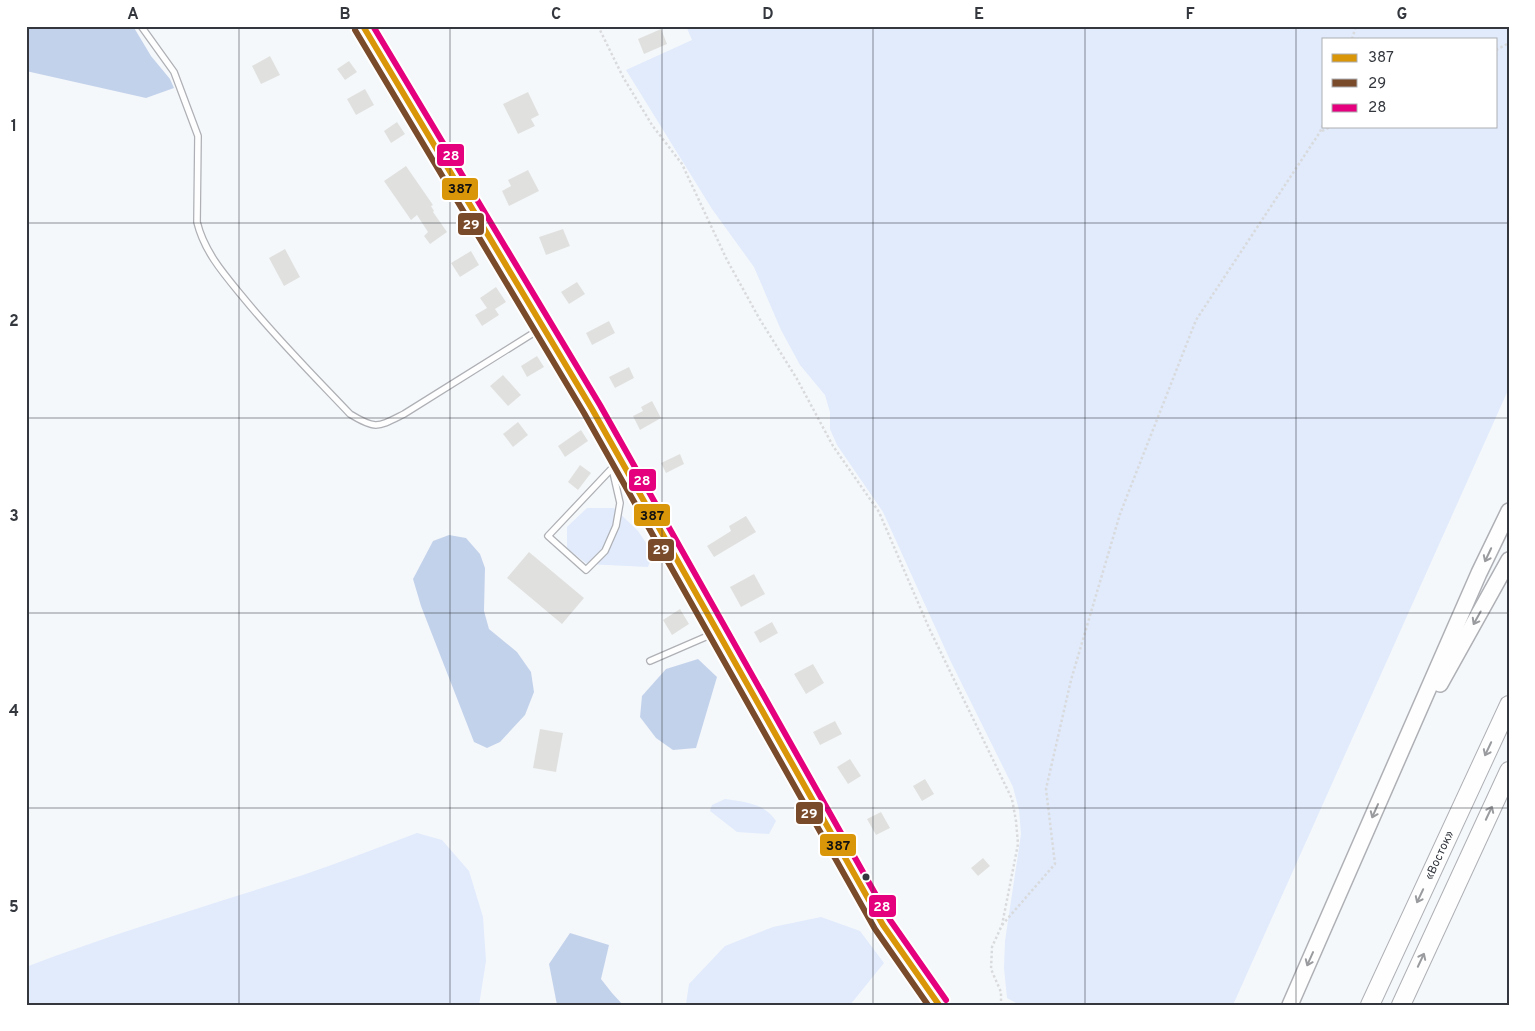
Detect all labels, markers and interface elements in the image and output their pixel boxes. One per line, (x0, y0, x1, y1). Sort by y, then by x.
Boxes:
text: A (127, 5, 139, 25)
text: B (339, 5, 351, 25)
text: C (551, 5, 561, 25)
text: D (762, 5, 774, 25)
text: E (974, 5, 984, 25)
text: F (1185, 5, 1195, 25)
text: G (1397, 5, 1407, 25)
legend (1322, 38, 1498, 128)
text: 387 (1368, 49, 1394, 68)
text: 29 (1368, 75, 1386, 94)
text: 28 (1368, 99, 1386, 118)
text: 1 (11, 117, 17, 137)
line badge: 28 (436, 143, 465, 167)
text: 28 (442, 148, 460, 165)
line badge: 387 (441, 177, 479, 201)
text: 387 (448, 181, 472, 198)
line badge: 29 (457, 212, 485, 236)
text: 29 (462, 217, 480, 234)
text: 2 (9, 312, 19, 332)
line badge: 28 (628, 468, 657, 492)
text: 28 (633, 473, 651, 490)
line badge: 387 (633, 503, 671, 527)
text: 3 (9, 507, 19, 527)
text: 387 (640, 508, 664, 525)
line badge: 29 (647, 538, 675, 562)
text: 29 (652, 542, 670, 559)
one-way arrow (1483, 547, 1492, 562)
one-way arrow (1471, 610, 1481, 624)
text: 4 (9, 702, 19, 722)
one-way arrow (1483, 741, 1493, 756)
line badge: 29 (795, 801, 824, 825)
one-way arrow (1370, 803, 1380, 818)
text: 29 (800, 806, 818, 823)
one-way arrow (1485, 806, 1495, 821)
street label: «Восток» (1422, 828, 1458, 883)
line badge: 387 (819, 833, 857, 857)
text: 387 (826, 838, 850, 855)
unlabelled marker (861, 872, 871, 882)
one-way arrow (1415, 888, 1424, 903)
line badge: 28 (868, 894, 897, 918)
text: 5 (9, 898, 19, 918)
text: 28 (873, 899, 891, 916)
one-way arrow (1304, 951, 1314, 966)
one-way arrow (1416, 953, 1426, 968)

